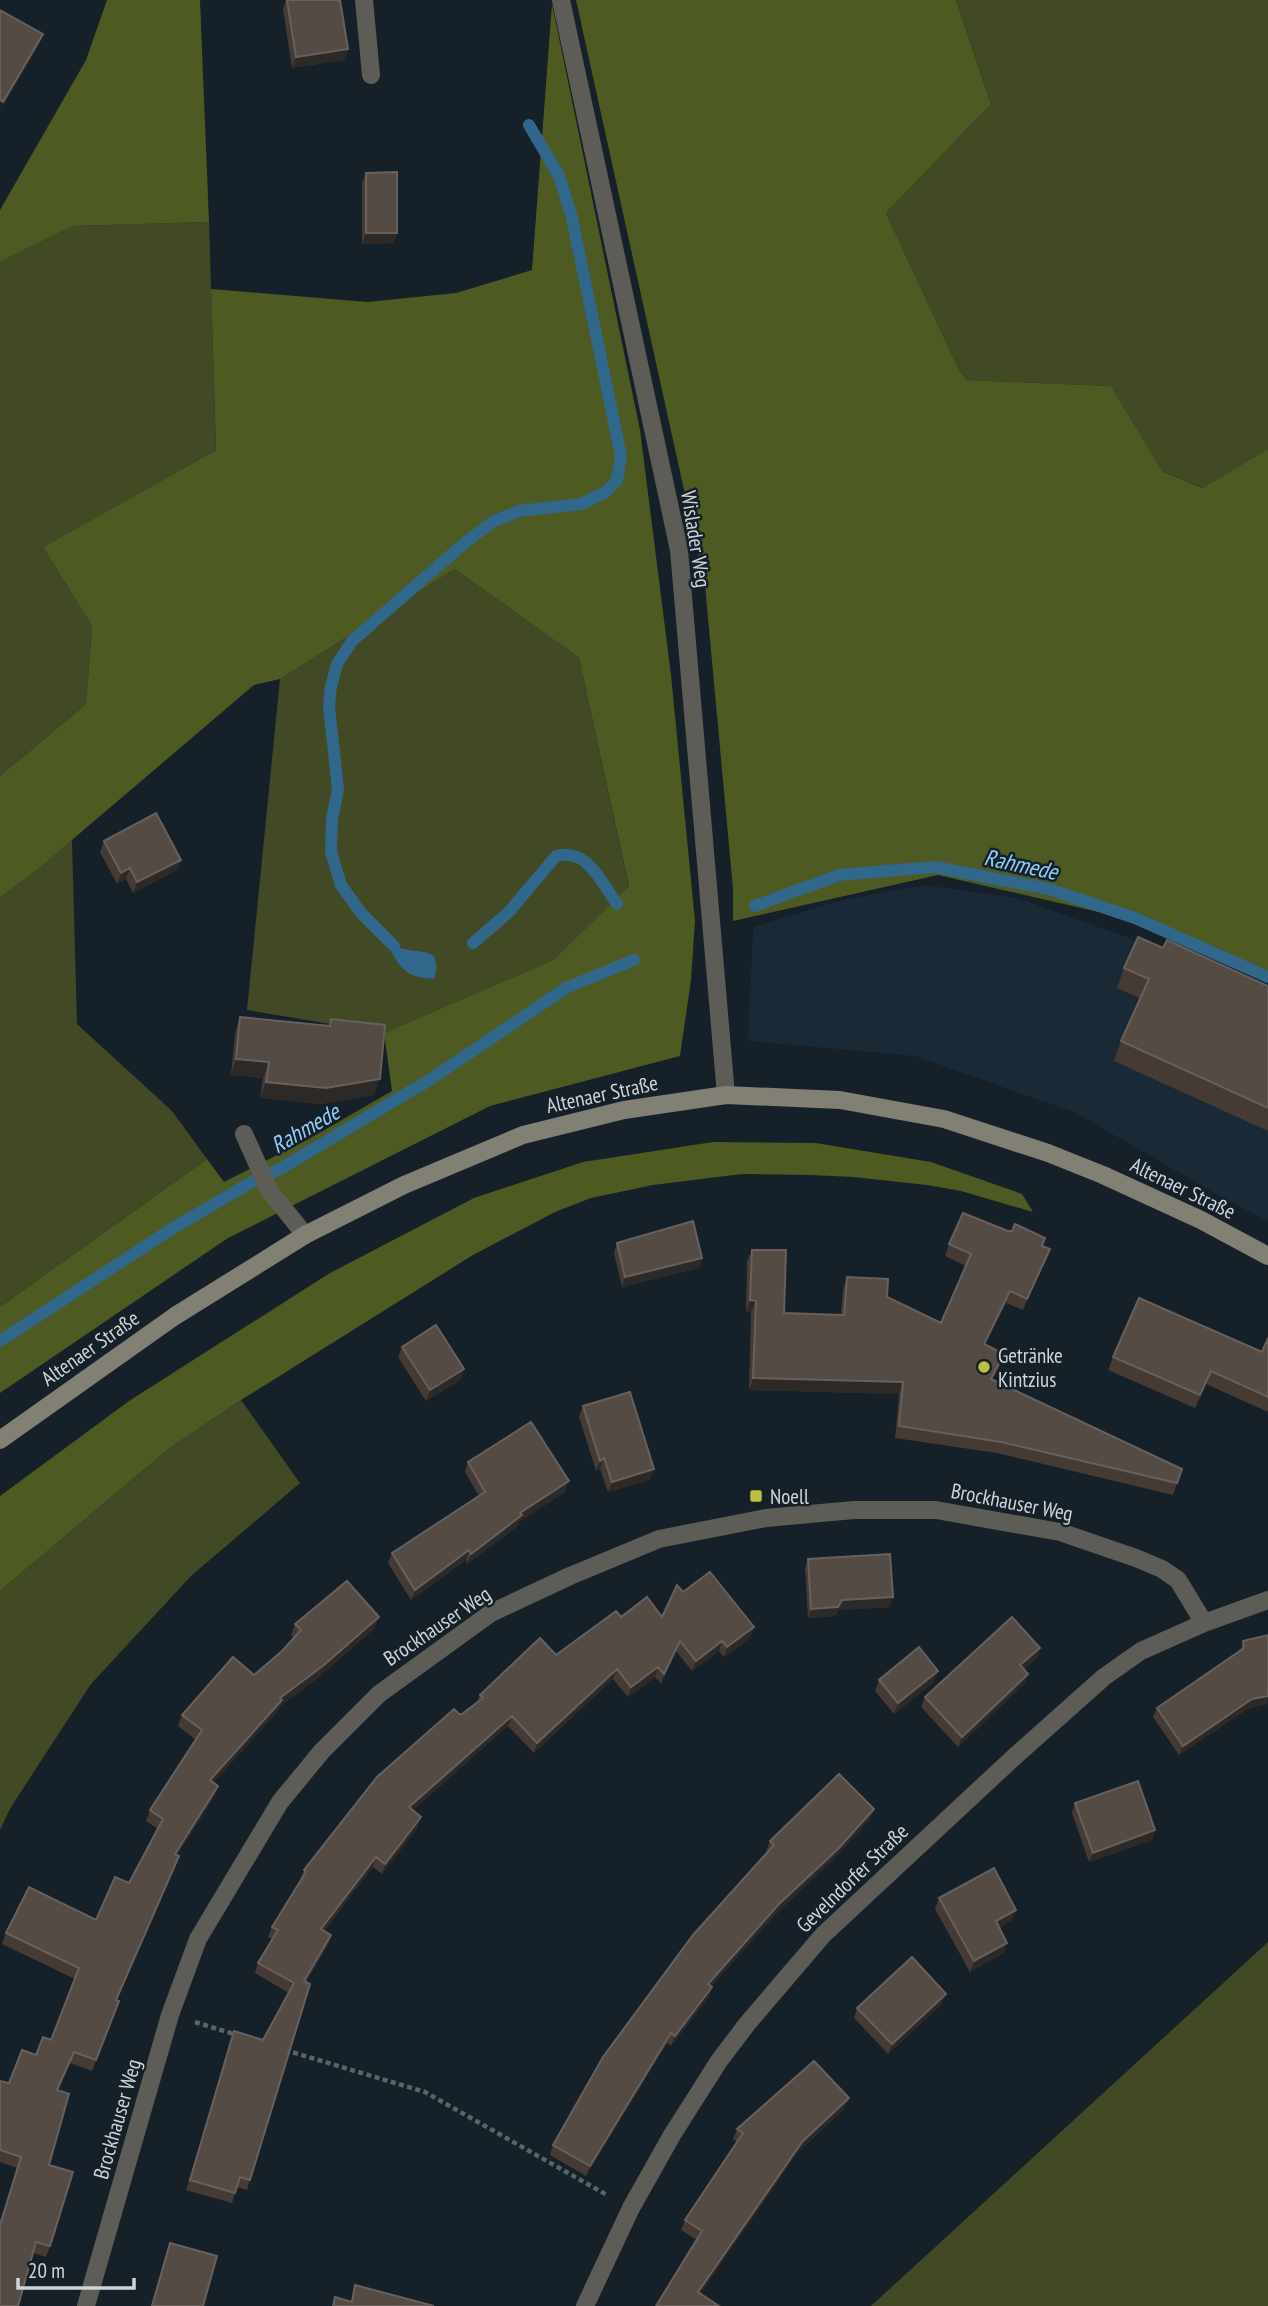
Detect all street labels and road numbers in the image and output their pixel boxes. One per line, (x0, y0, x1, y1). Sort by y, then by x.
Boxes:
street label: Wislader Weg (675, 489, 717, 589)
street label: Altenaer Straße (544, 1069, 660, 1119)
street label: Altenaer Straße (1126, 1151, 1240, 1225)
street label: Altenaer Straße (36, 1304, 144, 1392)
street label: Brockhauser Weg (949, 1477, 1075, 1527)
street label: Brockhauser Weg (378, 1580, 496, 1672)
street label: Gevelndorfer Straße (790, 1818, 914, 1938)
street label: Brockhauser Weg (87, 2056, 147, 2182)

